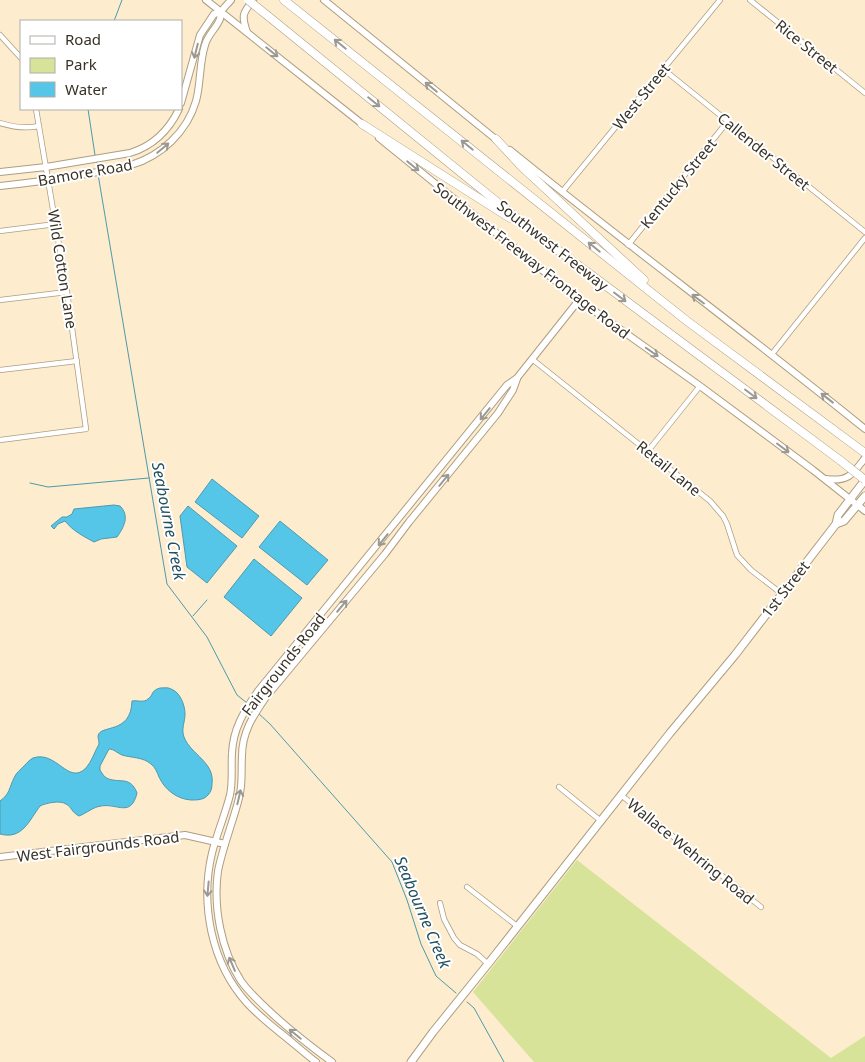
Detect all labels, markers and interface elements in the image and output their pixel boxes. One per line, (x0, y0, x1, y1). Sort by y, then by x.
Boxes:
street label: Rice Street (772, 15, 843, 78)
legend (20, 20, 182, 110)
text: Road (65, 29, 101, 49)
one-way arrow (334, 39, 347, 50)
one-way arrow (191, 42, 200, 58)
one-way arrow (265, 47, 278, 58)
text: Park (65, 54, 97, 74)
street label: West Street (608, 58, 674, 134)
text: Water (65, 79, 107, 99)
one-way arrow (425, 81, 438, 92)
one-way arrow (367, 96, 380, 107)
street label: Callender Street (714, 108, 815, 195)
street label: Kentucky Street (636, 133, 721, 232)
one-way arrow (461, 140, 474, 151)
one-way arrow (156, 143, 169, 154)
street label: Bamore Road (36, 154, 134, 190)
one-way arrow (407, 161, 420, 172)
street label: Southwest Freeway Frontage Road (430, 177, 634, 343)
street label: Southwest Freeway (493, 195, 613, 295)
street label: Wild Cotton Lane (44, 208, 82, 330)
one-way arrow (588, 241, 601, 252)
one-way arrow (613, 292, 627, 302)
one-way arrow (692, 293, 705, 304)
one-way arrow (645, 347, 659, 357)
one-way arrow (744, 389, 758, 399)
one-way arrow (820, 393, 834, 403)
one-way arrow (479, 407, 490, 420)
street label: Retail Lane (633, 436, 705, 500)
one-way arrow (776, 443, 790, 453)
water label: Seabourne Creek (147, 460, 191, 583)
one-way arrow (438, 473, 449, 486)
one-way arrow (377, 533, 388, 546)
street label: 1st Street (757, 556, 814, 622)
one-way arrow (336, 600, 347, 613)
street label: Fairgrounds Road (237, 609, 329, 719)
one-way arrow (235, 790, 244, 806)
street label: Wallace Wehring Road (623, 794, 759, 908)
street label: West Fairgrounds Road (15, 826, 181, 866)
water label: Seabourne Creek (389, 853, 457, 972)
one-way arrow (203, 881, 213, 897)
one-way arrow (227, 957, 237, 972)
one-way arrow (289, 1028, 302, 1039)

